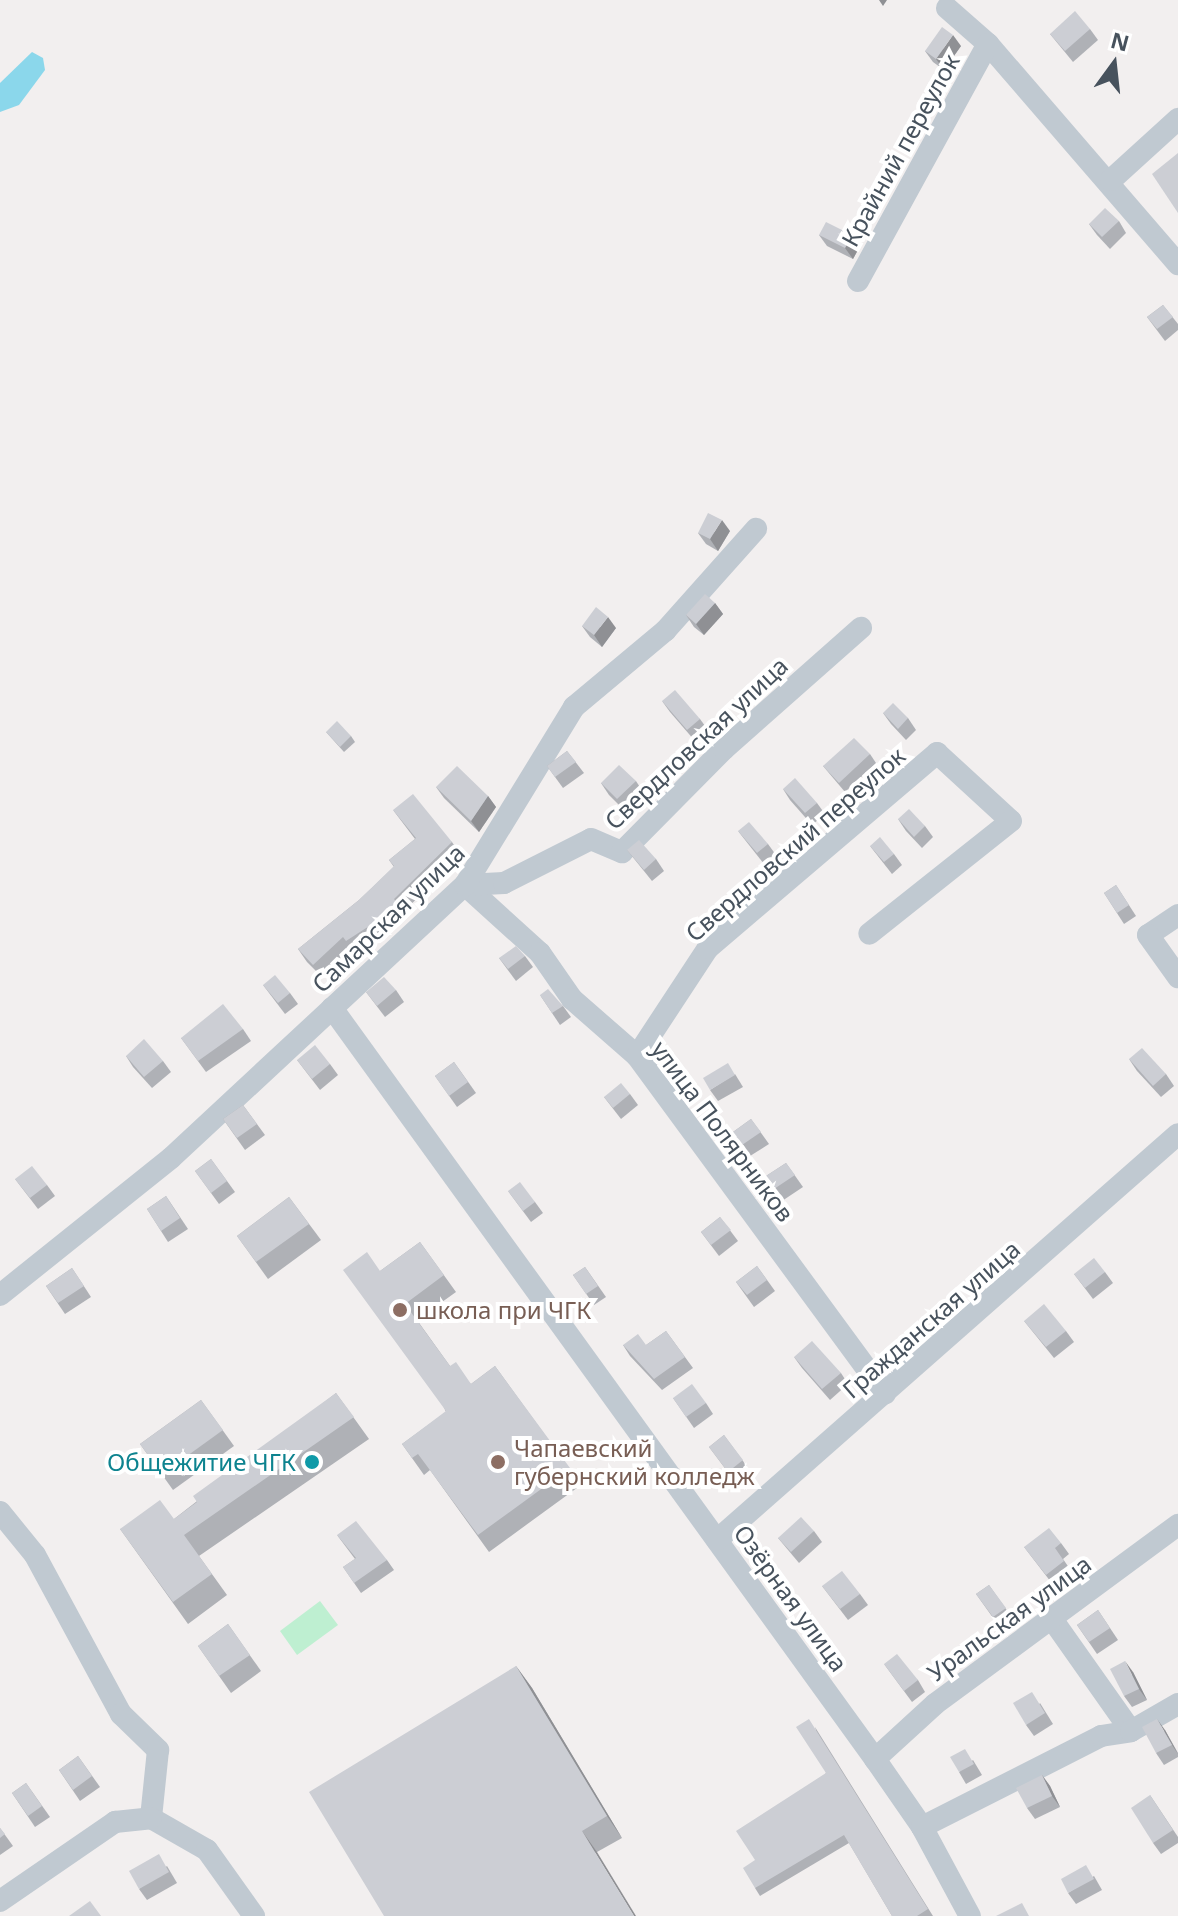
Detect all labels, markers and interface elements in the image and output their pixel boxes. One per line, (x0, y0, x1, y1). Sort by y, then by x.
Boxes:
north arrow (1074, 24, 1154, 104)
text: N (1108, 24, 1133, 58)
street label: Крайний переулок (835, 49, 965, 251)
street label: Свердловская улица (599, 651, 793, 835)
street label: Свердловский переулок (679, 741, 911, 947)
street label: Самарская улица (306, 838, 470, 998)
street label: улица Полярников (646, 1035, 800, 1227)
street label: Гражданская улица (837, 1234, 1025, 1404)
place label: школа при ЧГК (416, 1296, 591, 1324)
marker: школа при ЧГК (391, 1301, 409, 1319)
place label: Чапаевский губернский колледж (514, 1434, 755, 1490)
place label: Общежитие ЧГК (107, 1448, 296, 1476)
marker: Общежитие ЧГК (303, 1453, 321, 1471)
marker: Чапаевский губернский колледж (489, 1453, 507, 1471)
street label: Озёрная улица (728, 1519, 854, 1677)
street label: Уральская улица (922, 1549, 1096, 1687)

